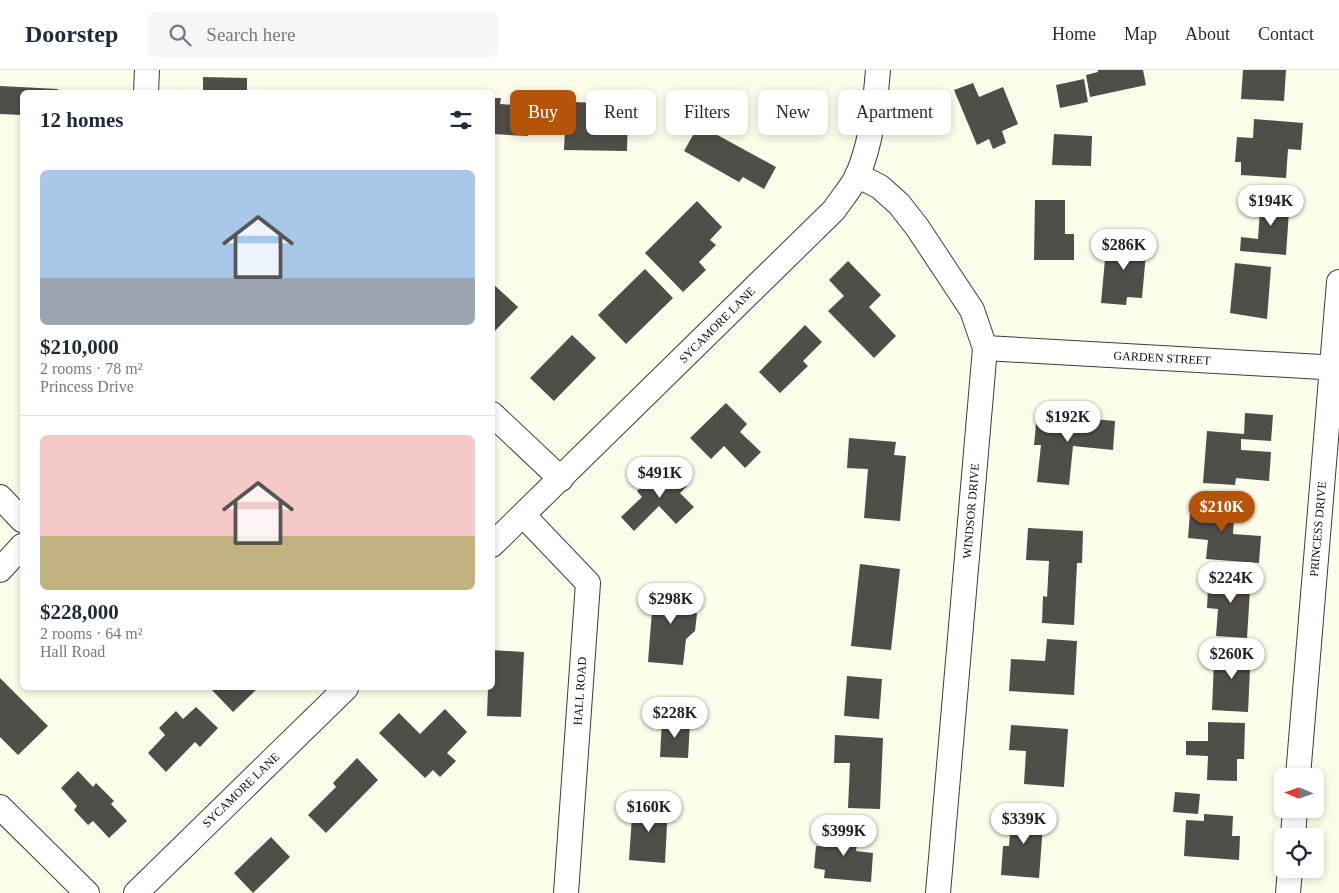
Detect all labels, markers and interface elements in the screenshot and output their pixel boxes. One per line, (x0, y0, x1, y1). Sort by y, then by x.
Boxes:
search box (148, 12, 498, 57)
text: Doorstep (25, 21, 118, 47)
icon: search (166, 21, 194, 49)
text: Search here (206, 24, 295, 45)
text: Home (1052, 24, 1096, 44)
text: Map (1124, 24, 1157, 44)
text: About (1185, 24, 1230, 44)
text: Contact (1258, 24, 1314, 44)
chip: Buy (510, 90, 576, 135)
chip: Rent (586, 90, 656, 135)
chip: Filters (666, 90, 748, 135)
chip: New (758, 90, 828, 135)
chip: Apartment (838, 90, 951, 135)
icon: filters (447, 106, 475, 134)
text: 12 homes (40, 108, 123, 132)
pin: $194K (1236, 184, 1306, 227)
text: $194K (1249, 192, 1293, 209)
icon: home (213, 202, 303, 292)
pin: $286K (1089, 228, 1159, 271)
text: $286K (1102, 236, 1146, 253)
street label: SYCAMORE LANE (676, 284, 758, 366)
text: $210,000 (40, 335, 119, 359)
street label: GARDEN STREET (1113, 348, 1211, 368)
text: 2 rooms · 78 m² (40, 360, 143, 377)
text: Princess Drive (40, 378, 134, 395)
pin: $192K (1033, 400, 1103, 443)
text: $192K (1046, 408, 1090, 425)
pin: $491K (625, 456, 695, 499)
street label: WINDSOR DRIVE (960, 463, 982, 559)
text: $491K (638, 464, 682, 481)
icon: home (213, 468, 303, 558)
street label: PRINCESS DRIVE (1307, 481, 1329, 577)
pin: $210K (1187, 490, 1257, 533)
text: $210K (1200, 498, 1244, 515)
pin: $224K (1196, 562, 1266, 604)
text: $224K (1209, 569, 1253, 586)
pin: $298K (636, 582, 706, 625)
text: $298K (649, 590, 693, 607)
text: $228,000 (40, 600, 119, 624)
text: 2 rooms · 64 m² (40, 625, 143, 642)
pin: $260K (1197, 638, 1267, 680)
text: Hall Road (40, 643, 105, 660)
text: $260K (1210, 645, 1254, 662)
street label: HALL ROAD (571, 656, 589, 726)
pin: $228K (640, 696, 710, 739)
text: $228K (653, 704, 697, 721)
street label: SYCAMORE LANE (200, 750, 282, 830)
north arrow (1274, 768, 1324, 818)
map controls (1274, 768, 1324, 878)
pin: $160K (614, 790, 684, 833)
text: $160K (627, 798, 671, 815)
pin: $339K (989, 802, 1059, 845)
text: $339K (1002, 810, 1046, 827)
pin: $399K (809, 814, 879, 857)
text: $399K (822, 822, 866, 839)
button: locate (1274, 828, 1324, 878)

